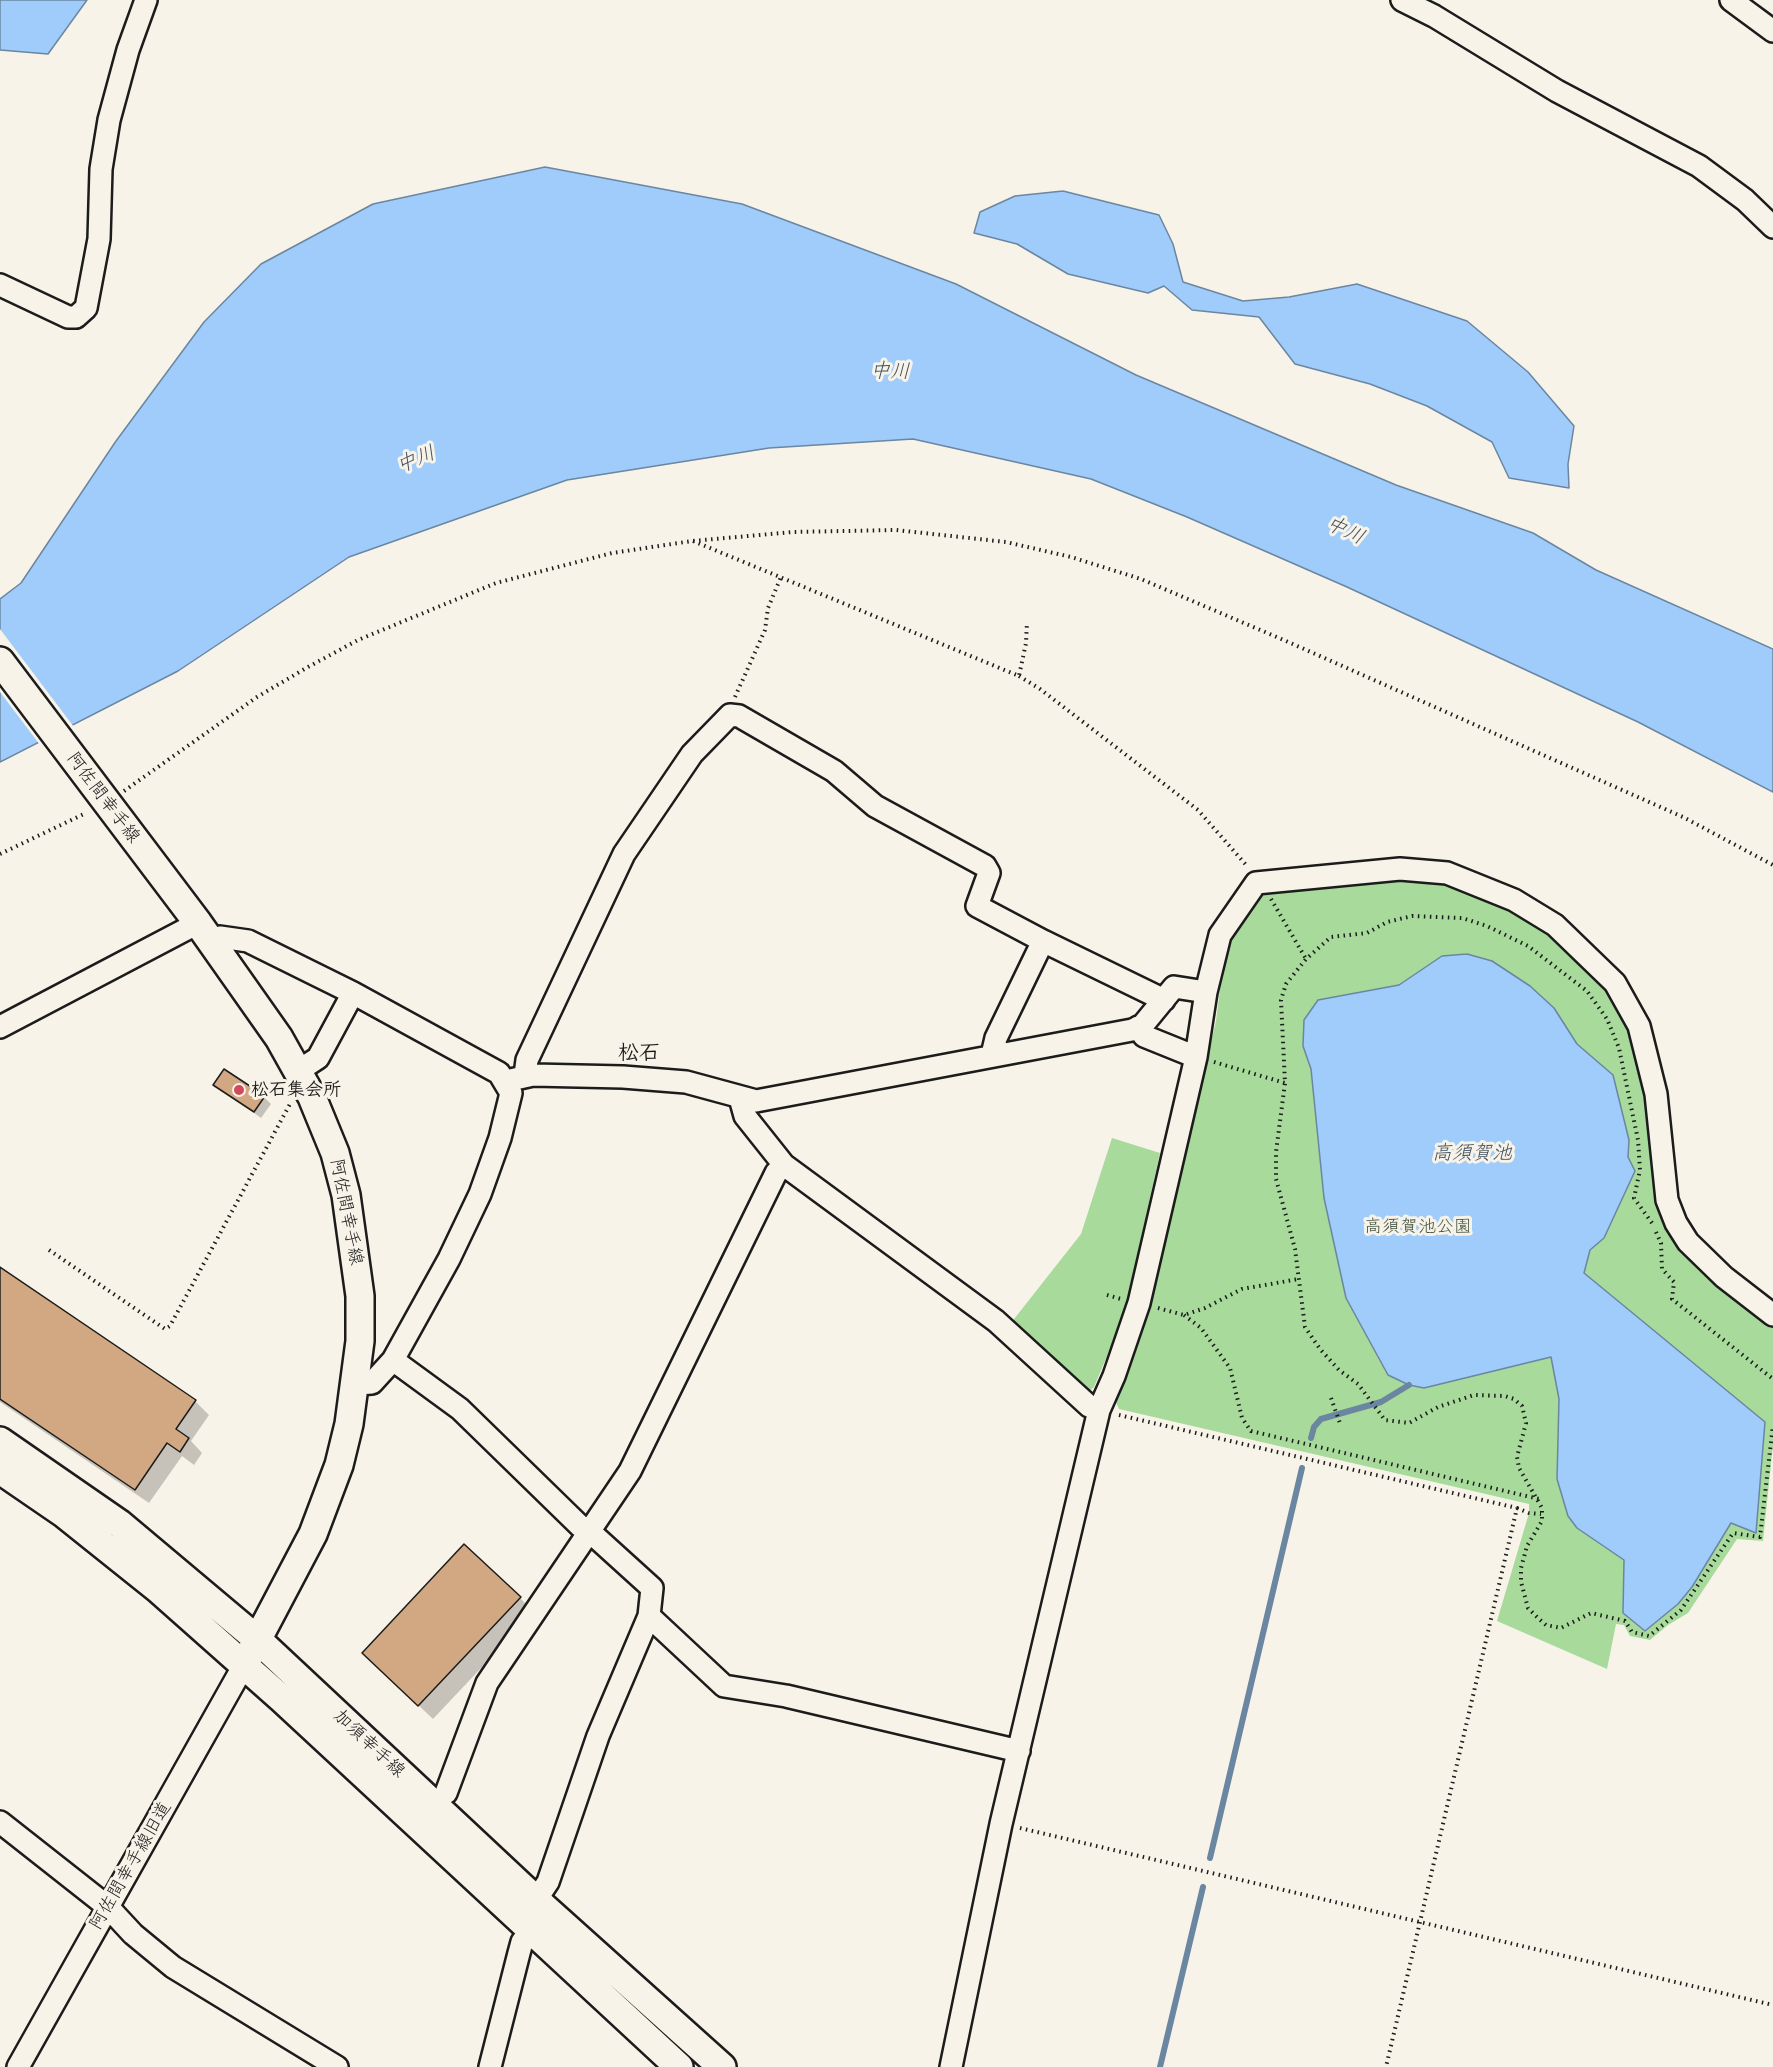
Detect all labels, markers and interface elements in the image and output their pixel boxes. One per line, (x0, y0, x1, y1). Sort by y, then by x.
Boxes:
water label: 中川 (870, 360, 910, 384)
water label: 中川 (393, 441, 439, 479)
water label: 中川 (1322, 512, 1368, 550)
street label: 阿佐間幸手線 (62, 748, 144, 848)
district label: 松石 (618, 1041, 660, 1067)
place label: 松石集会所 (251, 1079, 341, 1101)
marker: 松石集会所 (232, 1083, 246, 1097)
water label: 高須賀池 (1432, 1142, 1512, 1166)
street label: 阿佐間幸手線 (325, 1157, 367, 1267)
park label: 高須賀池公園 (1364, 1216, 1472, 1238)
street label: 加須幸手線 (329, 1705, 409, 1783)
street label: 阿佐間幸手線旧道 (86, 1798, 176, 1934)

